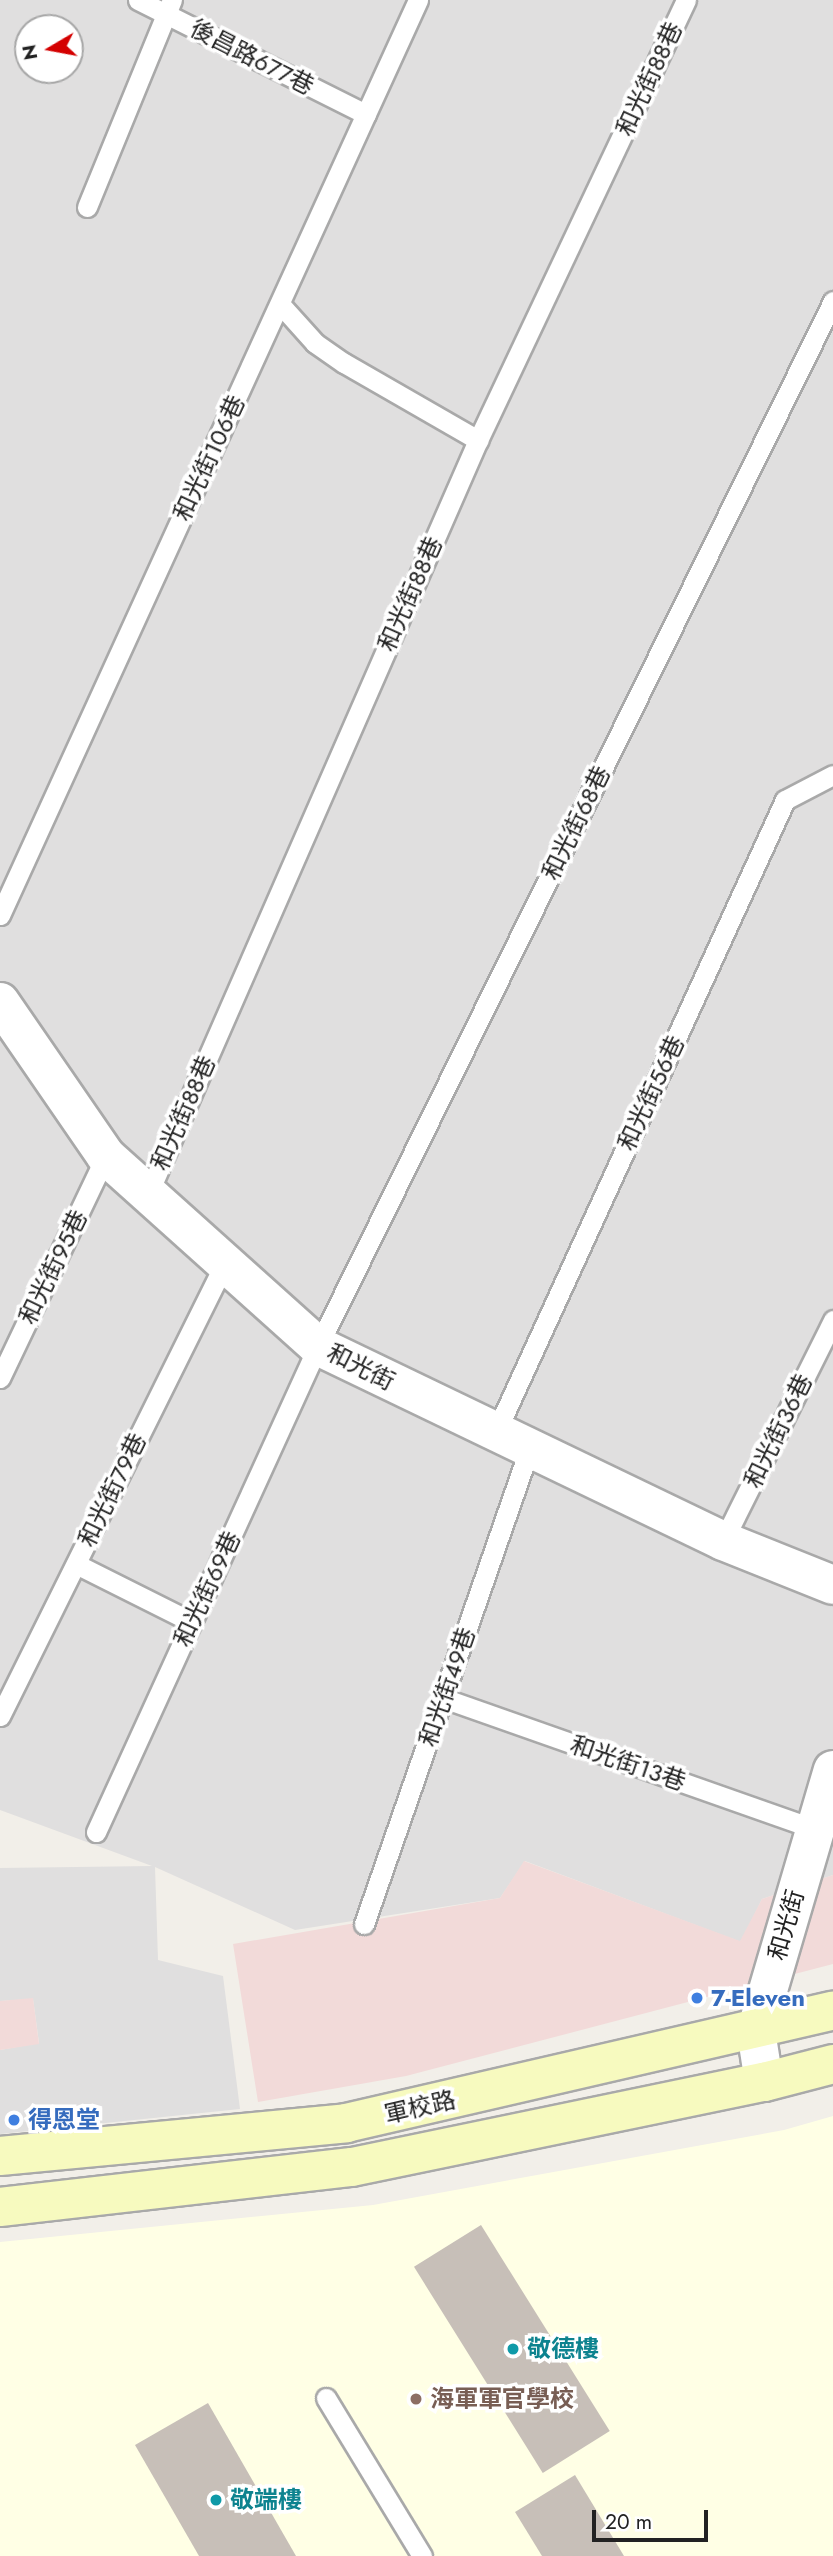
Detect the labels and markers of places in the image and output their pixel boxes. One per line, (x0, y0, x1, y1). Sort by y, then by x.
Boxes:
place label: 7-Eleven (711, 1984, 805, 2012)
marker: 7-Eleven (689, 1990, 705, 2006)
place label: 得恩堂 (28, 2106, 100, 2134)
marker: 得恩堂 (6, 2112, 22, 2128)
place label: 敬德樓 (527, 2335, 599, 2363)
marker: 敬德樓 (505, 2341, 521, 2357)
place label: 海軍軍官學校 (430, 2385, 574, 2413)
marker: 海軍軍官學校 (408, 2391, 424, 2407)
place label: 敬端樓 (230, 2486, 302, 2514)
marker: 敬端樓 (208, 2492, 224, 2508)

